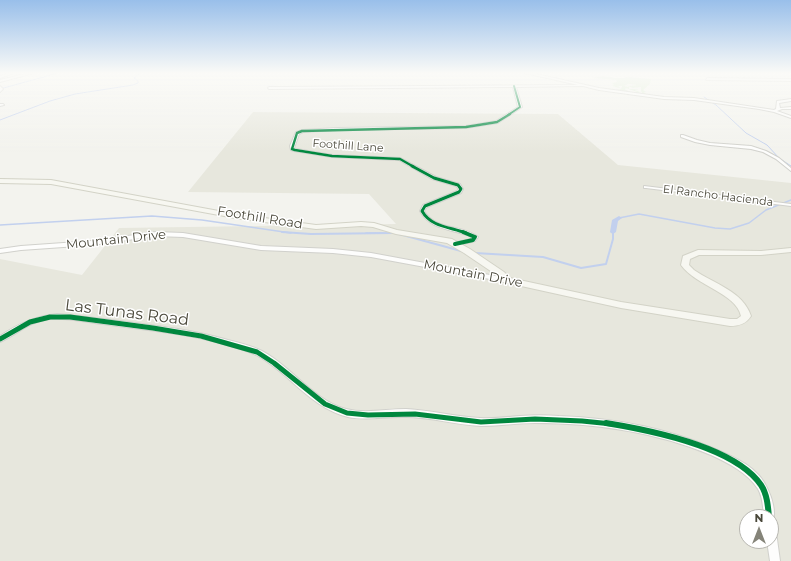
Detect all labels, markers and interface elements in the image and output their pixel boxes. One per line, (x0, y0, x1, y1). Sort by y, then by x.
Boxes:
street label: Foothill Lane (312, 137, 384, 155)
street label: El Rancho Hacienda (662, 183, 774, 209)
street label: Foothill Road (216, 204, 304, 232)
street label: Mountain Drive (65, 227, 167, 253)
street label: Mountain Drive (422, 257, 524, 291)
street label: Las Tunas Road (64, 296, 190, 330)
north arrow (739, 509, 779, 549)
text: N (755, 511, 763, 525)

